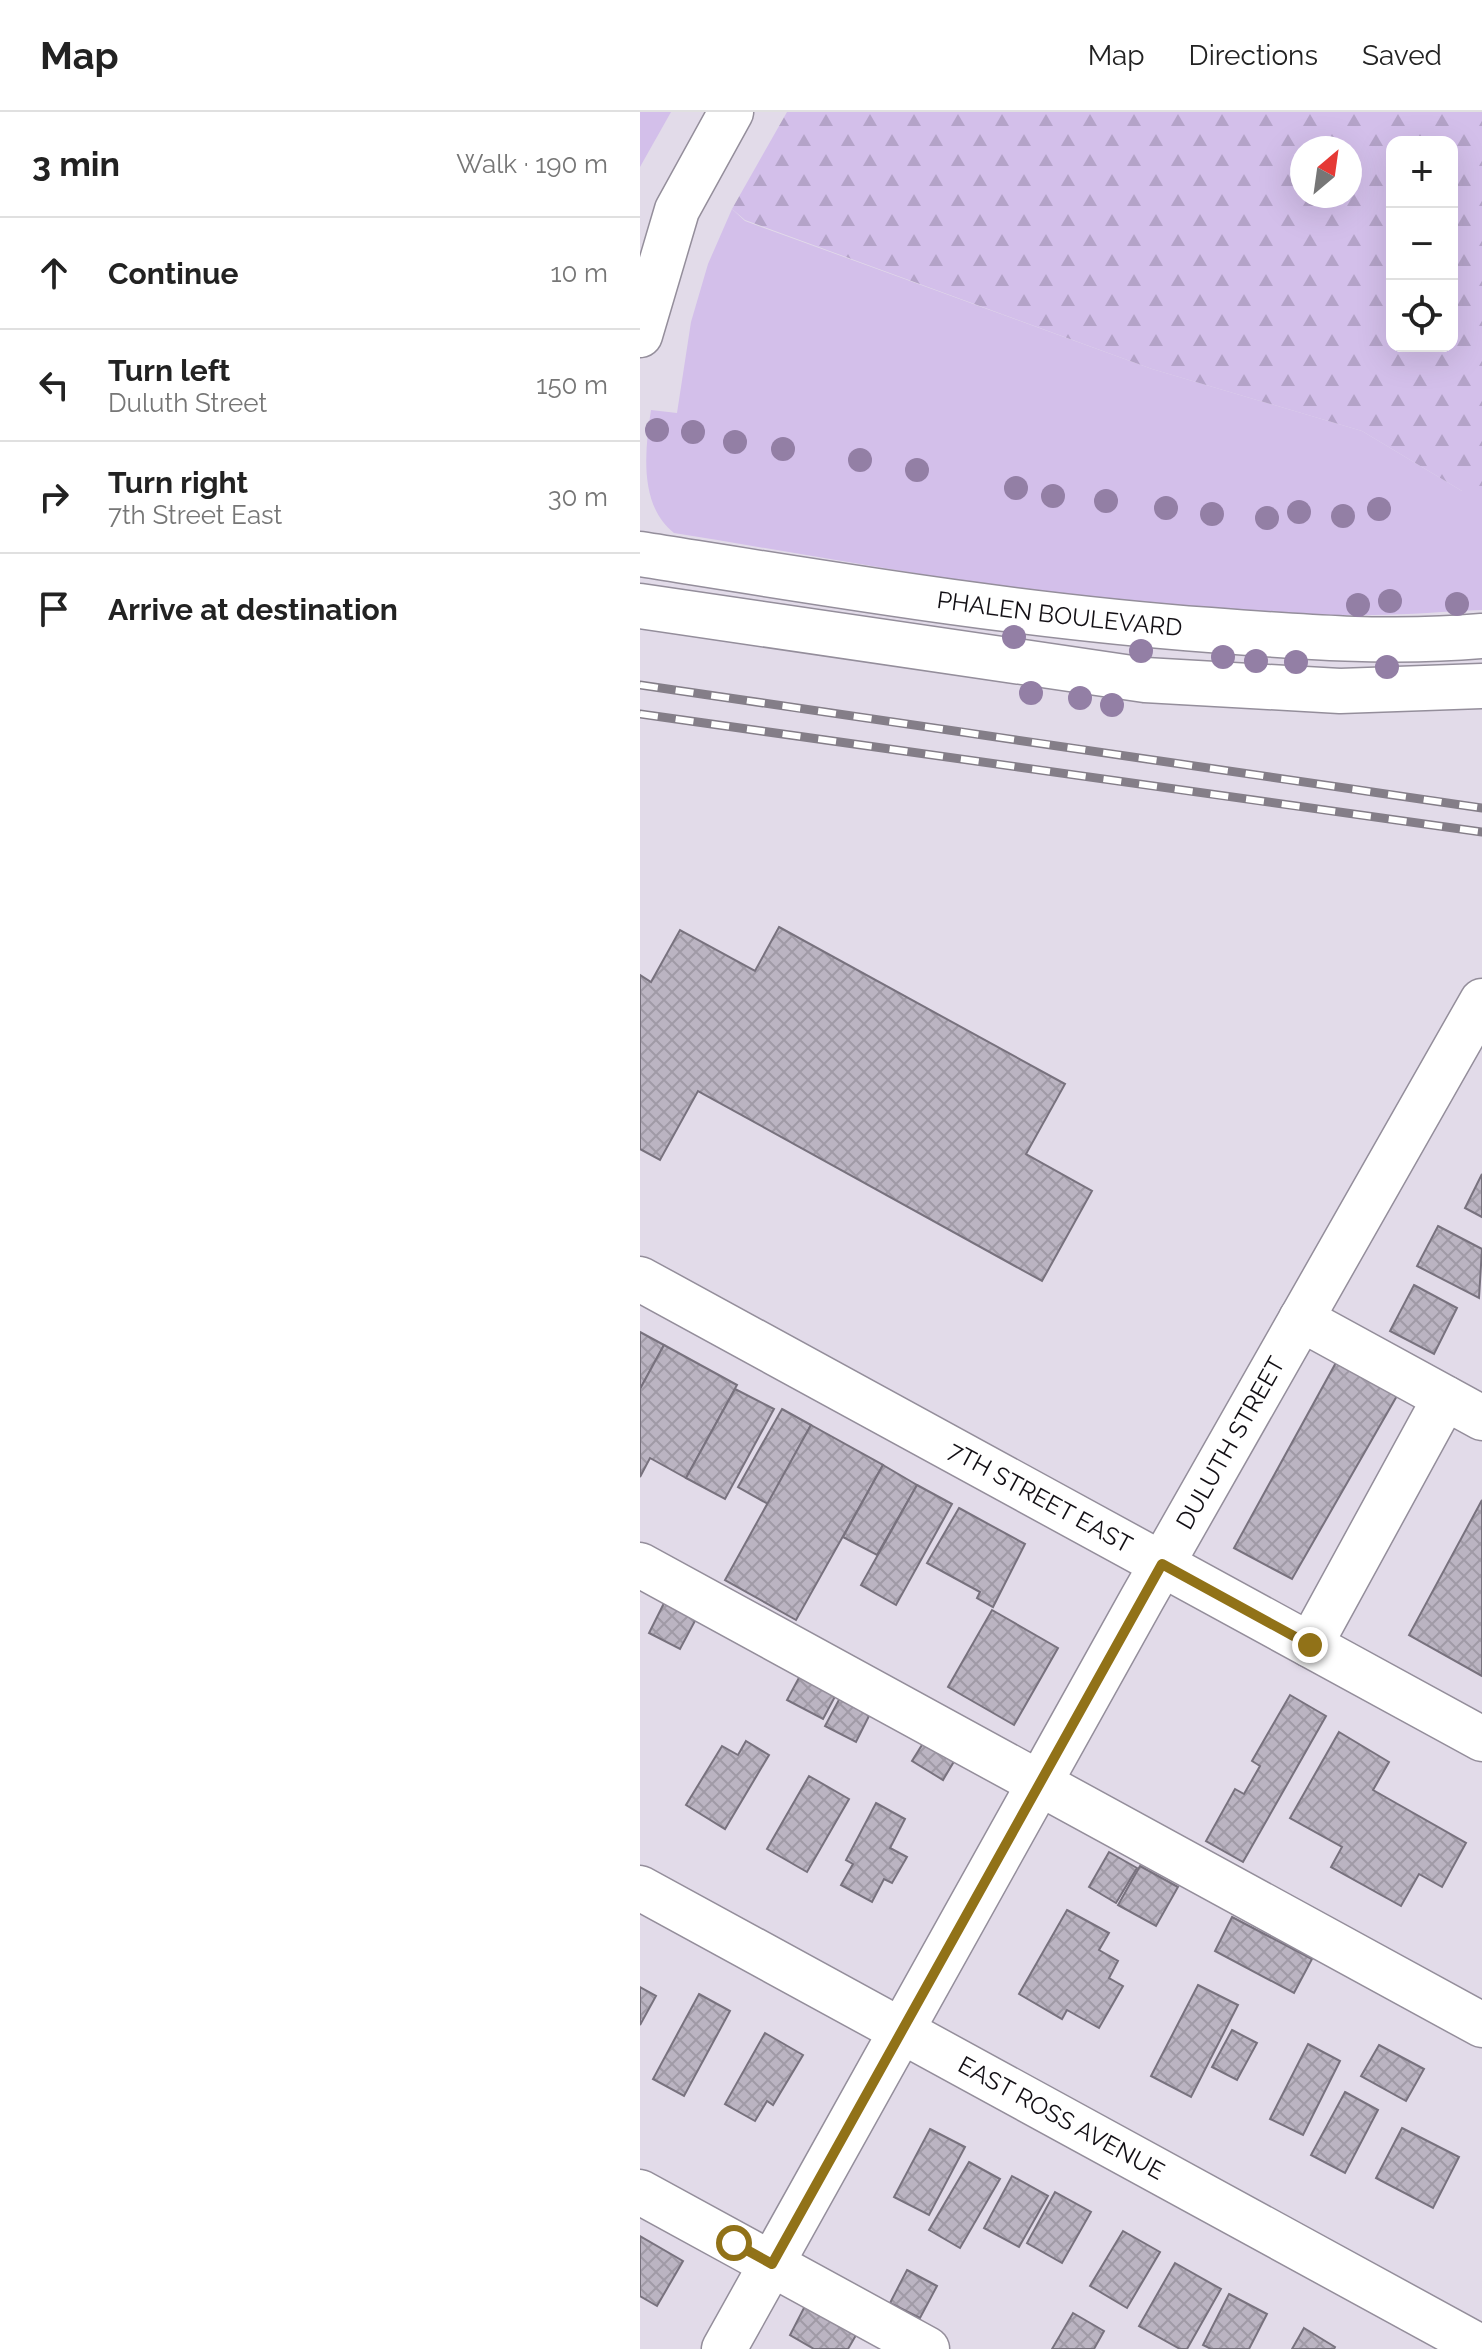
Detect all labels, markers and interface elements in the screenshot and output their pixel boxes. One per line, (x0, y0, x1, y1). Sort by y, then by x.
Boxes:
text: Map (40, 33, 119, 78)
text: Map (1088, 39, 1145, 72)
text: Directions (1189, 39, 1318, 72)
text: Saved (1362, 39, 1442, 72)
north arrow (1290, 136, 1362, 208)
map controls (1386, 136, 1458, 352)
button: + (1386, 136, 1458, 208)
text: 3 min (32, 144, 120, 184)
text: Walk · 190 m (456, 149, 608, 179)
button: − (1386, 208, 1458, 280)
icon: ahead (32, 251, 76, 295)
text: Continue (108, 256, 239, 291)
text: 10 m (550, 258, 608, 288)
button: locate (1386, 280, 1458, 352)
text: Turn left (108, 353, 230, 388)
icon: left (32, 363, 76, 407)
text: 150 m (536, 370, 608, 400)
text: Duluth Street (108, 388, 267, 418)
text: Turn right (108, 465, 248, 500)
icon: right (32, 475, 76, 519)
text: 30 m (548, 482, 608, 512)
text: 7th Street East (108, 500, 282, 530)
street label: PHALEN BOULEVARD (935, 585, 1184, 642)
icon: arrive (32, 587, 76, 631)
text: Arrive at destination (108, 592, 398, 627)
street label: DULUTH STREET (1170, 1351, 1291, 1534)
street label: 7TH STREET EAST (944, 1435, 1138, 1559)
route end (1292, 1627, 1328, 1663)
street label: EAST ROSS AVENUE (953, 2050, 1170, 2186)
route start (716, 2225, 752, 2261)

